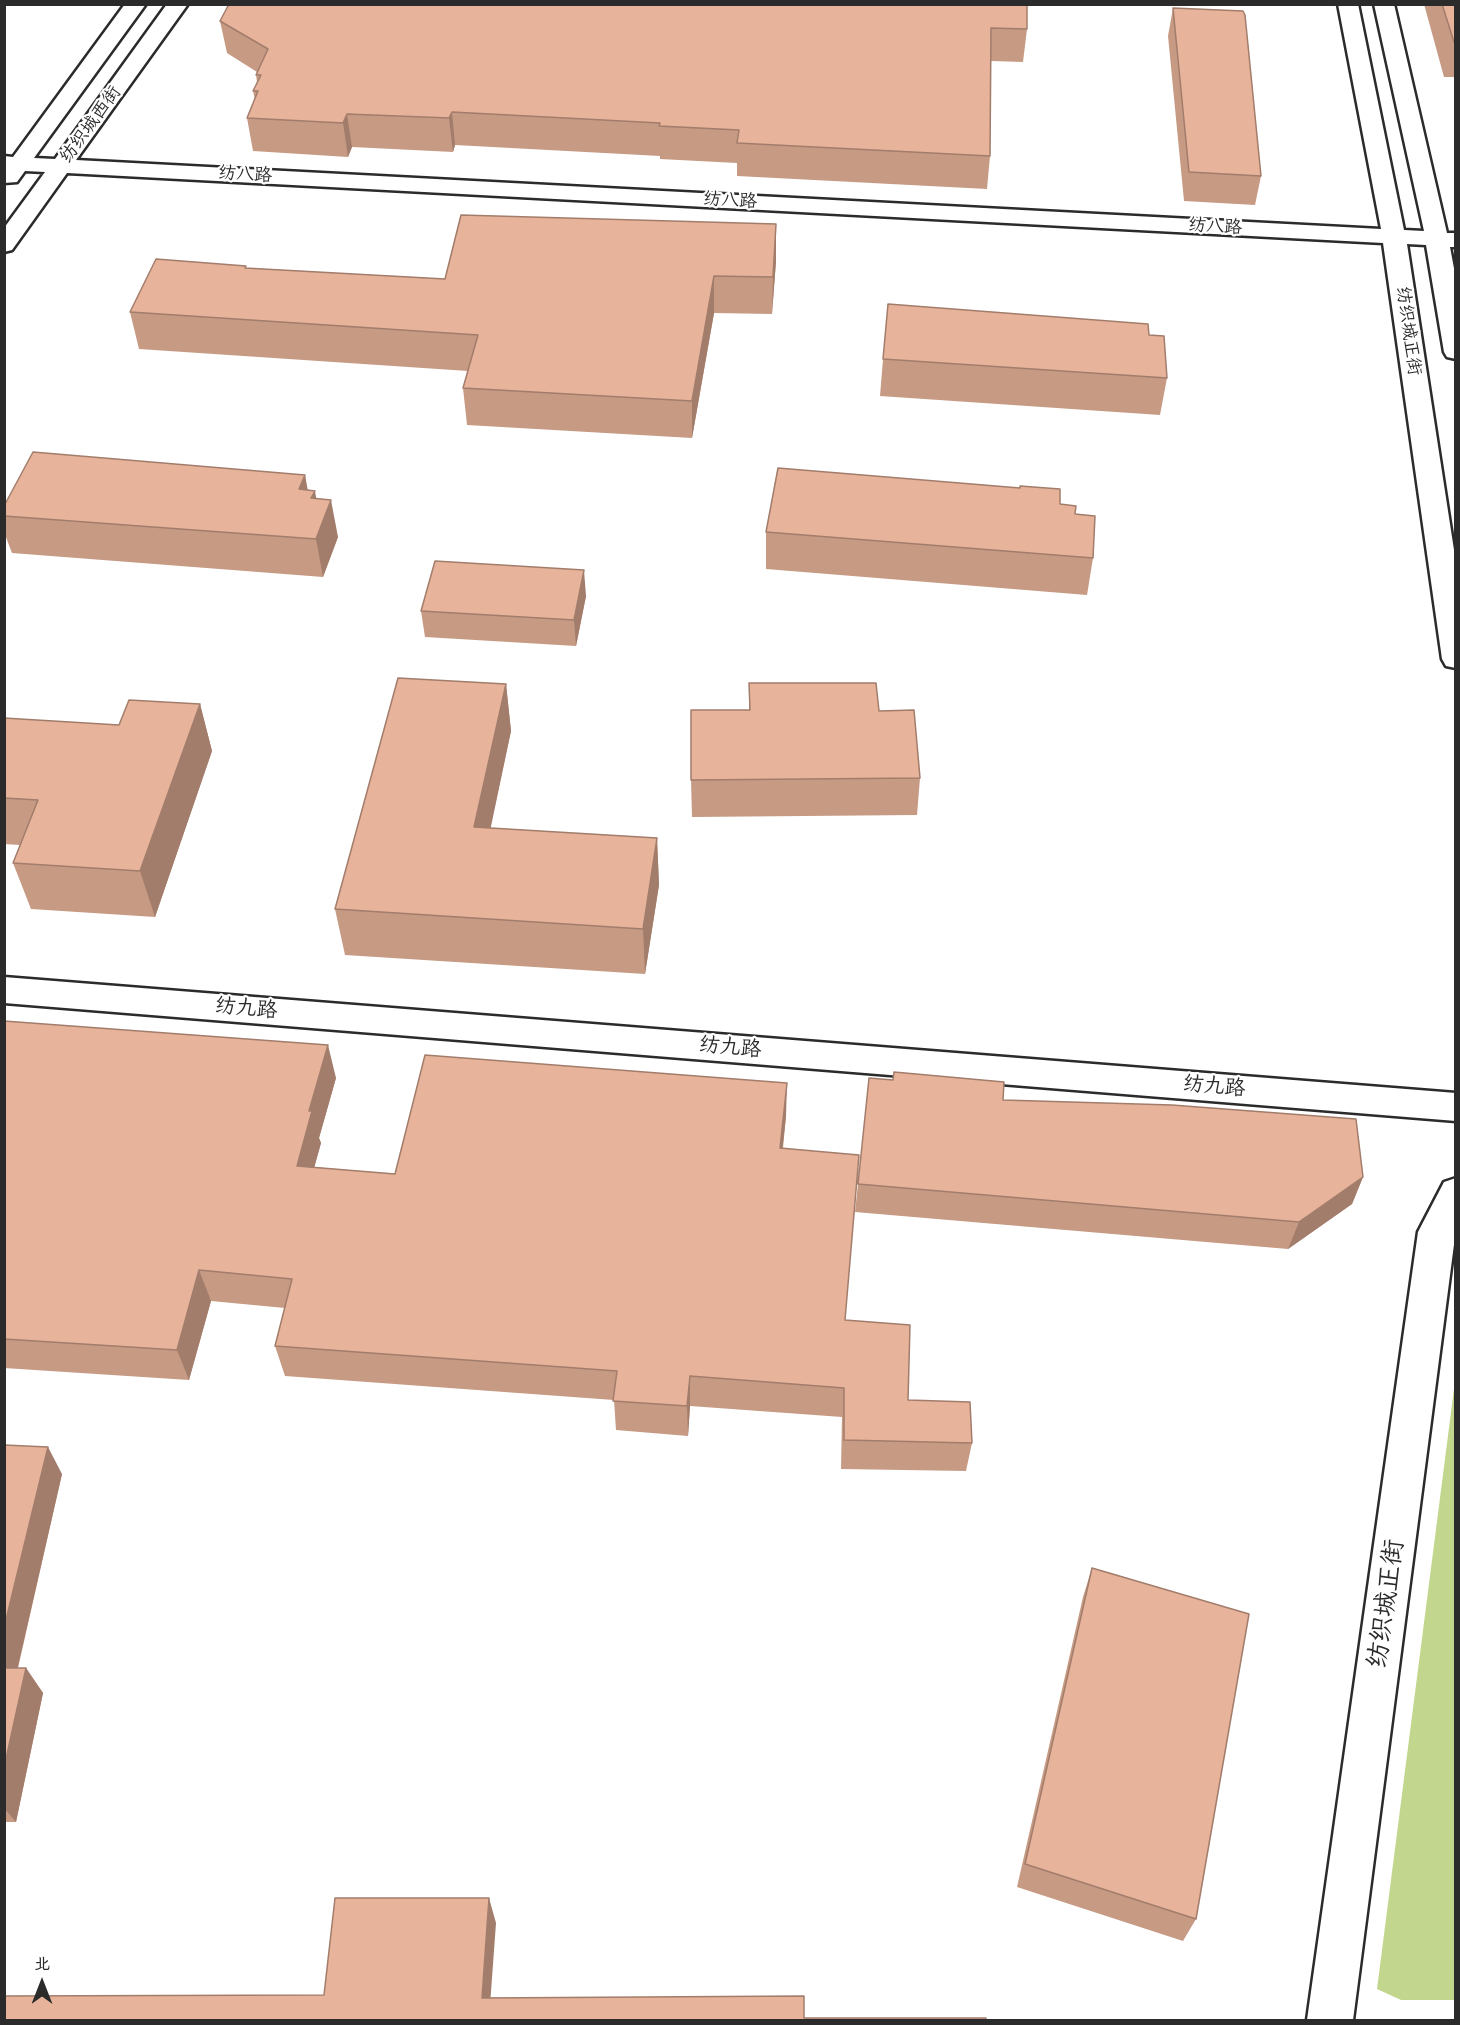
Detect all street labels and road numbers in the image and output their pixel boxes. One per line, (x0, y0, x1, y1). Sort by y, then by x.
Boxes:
street label: 纺织城西街 (56, 82, 126, 168)
street label: 纺八路 (217, 163, 273, 187)
street label: 纺八路 (702, 189, 758, 213)
street label: 纺八路 (1187, 215, 1243, 239)
street label: 纺织城正街 (1391, 285, 1425, 377)
street label: 纺九路 (214, 994, 278, 1024)
street label: 纺九路 (698, 1033, 762, 1063)
street label: 纺九路 (1182, 1072, 1246, 1102)
street label: 纺织城正街 (1363, 1537, 1411, 1671)

